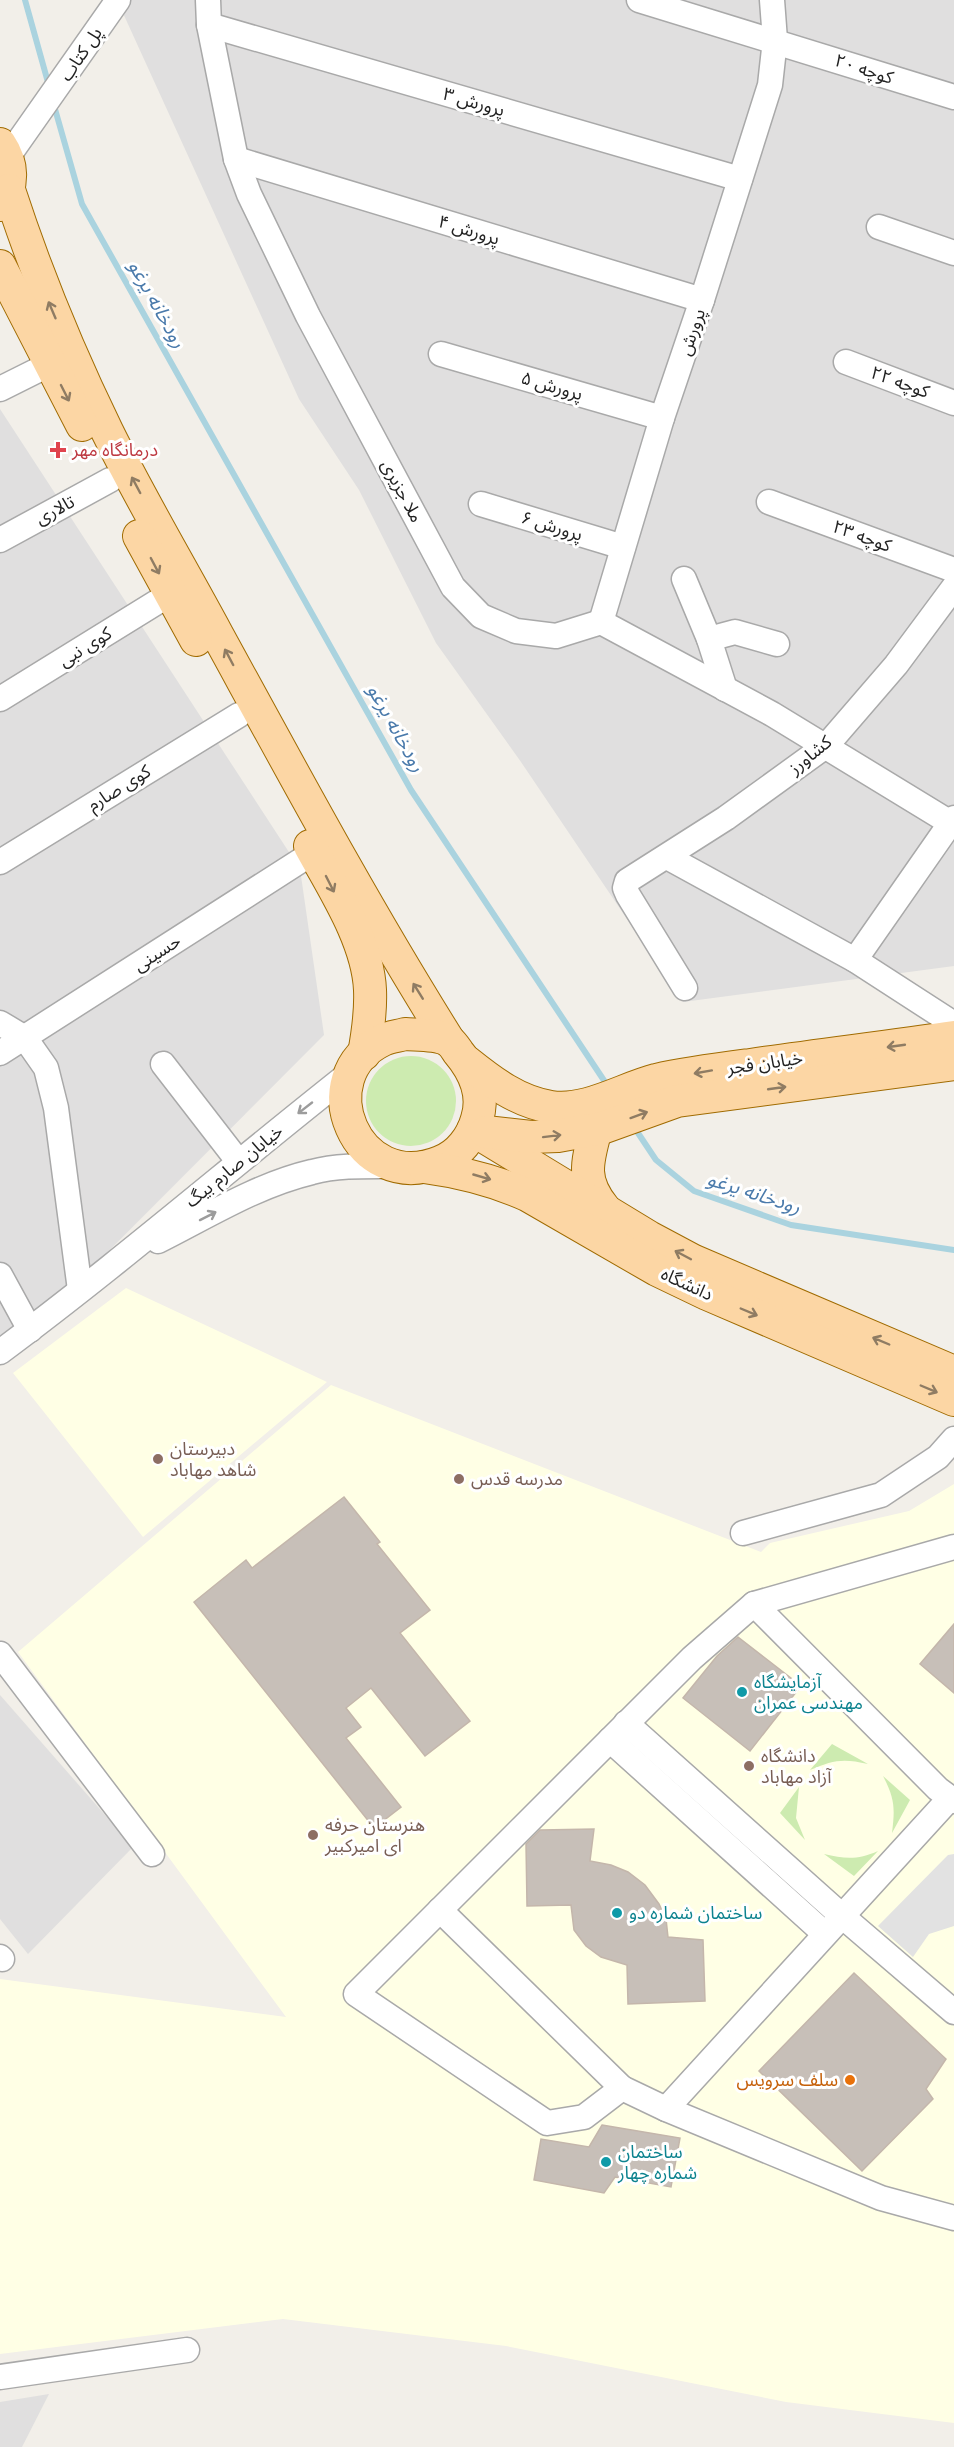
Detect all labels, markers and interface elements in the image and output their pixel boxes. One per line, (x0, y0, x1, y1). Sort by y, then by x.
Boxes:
street label: پل کتاب (54, 22, 108, 86)
street label: کوچه ۲۰ (832, 48, 897, 90)
street label: پرورش ۳ (440, 82, 508, 122)
street label: پرورش ۴ (435, 209, 503, 251)
water label: رودخانه یرغو (122, 255, 192, 353)
one-way arrow (46, 301, 57, 319)
street label: پرورش (673, 305, 711, 359)
street label: کوچه ۲۲ (867, 360, 933, 404)
street label: پرورش ۵ (518, 366, 586, 406)
one-way arrow (60, 383, 71, 401)
place label: درمانگاه مهر (71, 438, 158, 462)
marker: درمانگاه مهر (49, 441, 67, 459)
street label: ملا جزیری (375, 455, 429, 527)
one-way arrow (130, 477, 141, 495)
street label: تالاری (31, 490, 79, 530)
street label: پرورش ۶ (518, 505, 586, 547)
street label: کوچه ۲۳ (829, 514, 895, 558)
one-way arrow (150, 556, 161, 574)
street label: کوی نبی (54, 621, 117, 673)
one-way arrow (223, 649, 235, 666)
water label: رودخانه یرغو (361, 679, 431, 777)
street label: کشاورز (783, 730, 837, 780)
street label: کوی صارم (83, 759, 157, 819)
one-way arrow (325, 874, 336, 892)
street label: حسینی (129, 929, 185, 977)
one-way arrow (411, 983, 424, 1000)
one-way arrow (887, 1040, 907, 1051)
street label: خیابان فجر (725, 1046, 804, 1080)
one-way arrow (694, 1067, 713, 1078)
one-way arrow (766, 1082, 786, 1093)
one-way arrow (297, 1102, 313, 1115)
one-way arrow (630, 1108, 648, 1119)
street label: خیابان صارم بیگ (180, 1119, 289, 1214)
one-way arrow (542, 1130, 562, 1141)
water label: رودخانه یرغو (704, 1165, 804, 1221)
one-way arrow (472, 1172, 491, 1184)
one-way arrow (198, 1210, 216, 1221)
one-way arrow (675, 1249, 692, 1261)
street label: دانشگاه (657, 1262, 717, 1306)
one-way arrow (740, 1307, 758, 1318)
one-way arrow (872, 1335, 890, 1347)
one-way arrow (919, 1384, 937, 1395)
place label: دبیرستان شاهد مهاباد (170, 1437, 256, 1482)
marker: دبیرستان شاهد مهاباد (151, 1452, 165, 1466)
place label: مدرسه قدس (471, 1467, 563, 1491)
marker: مدرسه قدس (452, 1472, 466, 1486)
place label: آزمایشگاه مهندسی عمران (754, 1670, 863, 1715)
marker: آزمایشگاه مهندسی عمران (735, 1685, 749, 1699)
place label: دانشگاه آزاد مهاباد (761, 1744, 832, 1789)
marker: دانشگاه آزاد مهاباد (742, 1759, 756, 1773)
place label: هنرستان حرفه ای امیرکبیر (324, 1813, 425, 1858)
marker: هنرستان حرفه ای امیرکبیر (306, 1828, 320, 1842)
place label: ساختمان شماره دو (629, 1901, 762, 1925)
marker: ساختمان شماره دو (610, 1906, 624, 1920)
place label: سلف سرویس (737, 2068, 838, 2092)
marker: سلف سرویس (843, 2073, 857, 2087)
place label: ساختمان شماره چهار (617, 2140, 697, 2185)
marker: ساختمان شماره چهار (599, 2155, 613, 2169)

